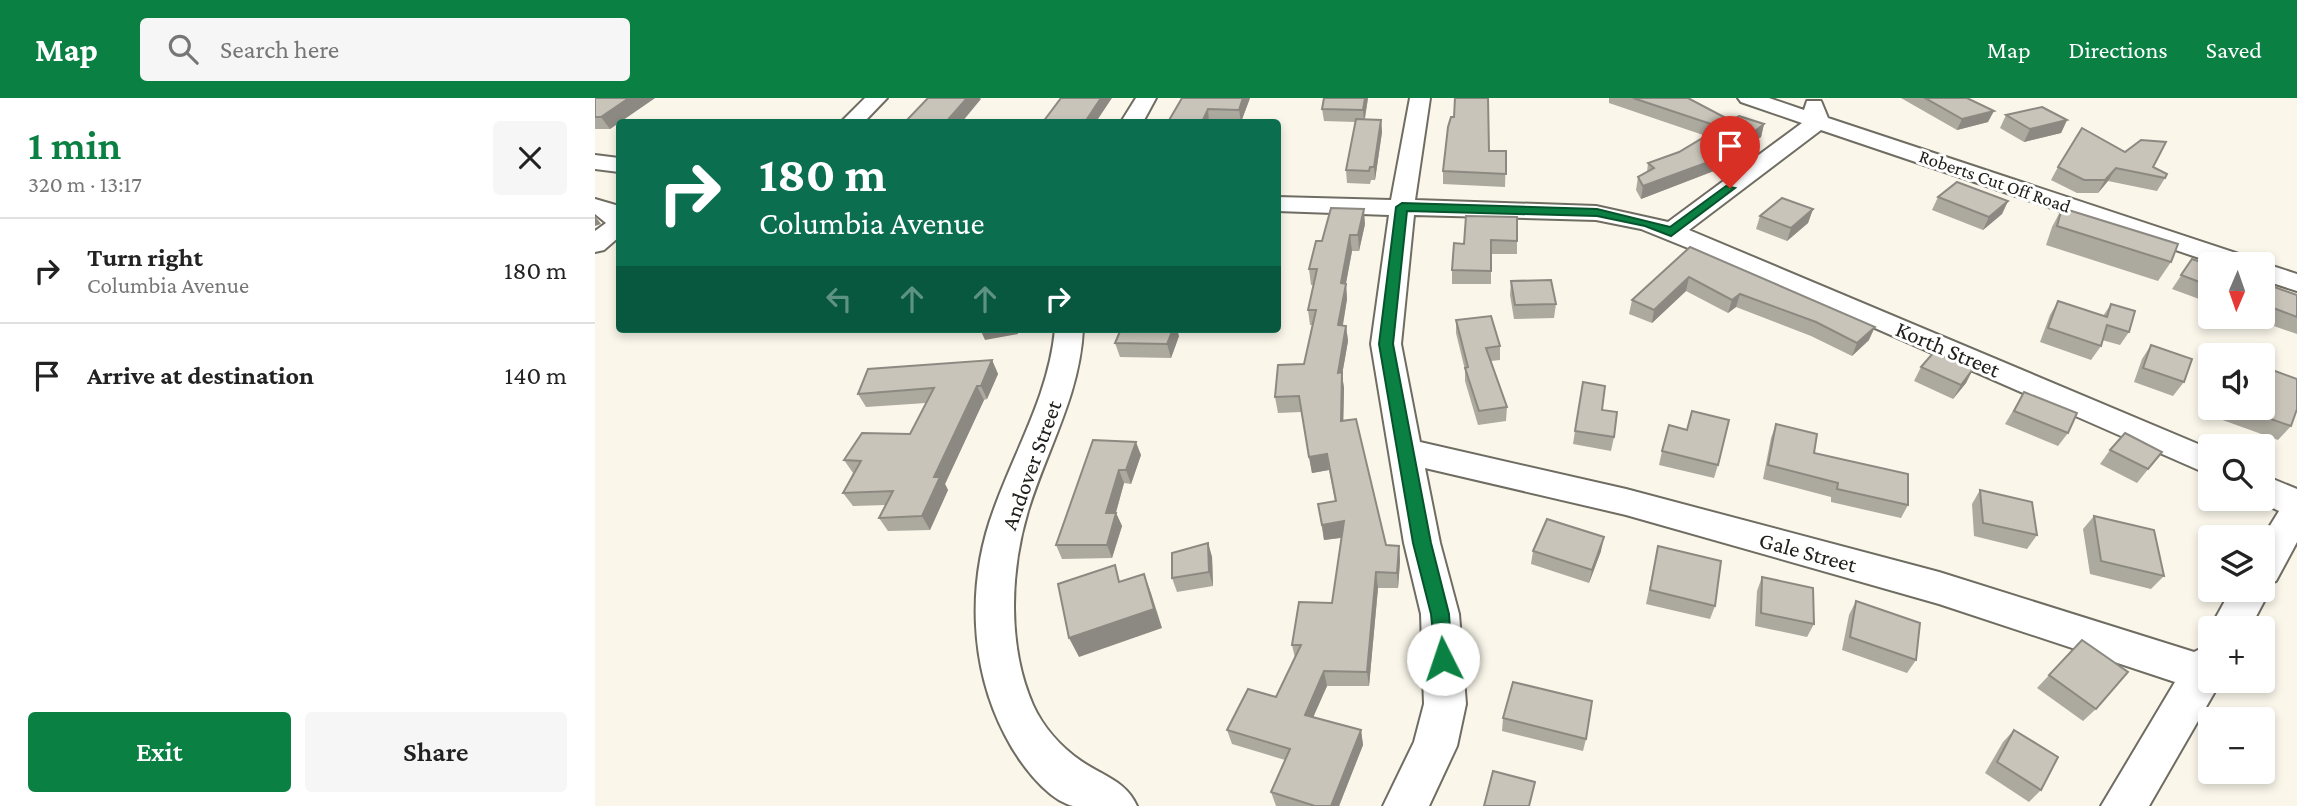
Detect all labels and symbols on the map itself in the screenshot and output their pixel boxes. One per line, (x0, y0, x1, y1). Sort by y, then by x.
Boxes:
pin (1700, 116, 1760, 188)
street label: Roberts Cut Off Road (1917, 145, 2073, 217)
north arrow (2198, 252, 2275, 329)
street label: Korth Street (1892, 315, 2004, 383)
street label: Andover Street (996, 396, 1067, 533)
street label: Gale Street (1757, 527, 1860, 578)
position arrow (1406, 622, 1480, 696)

